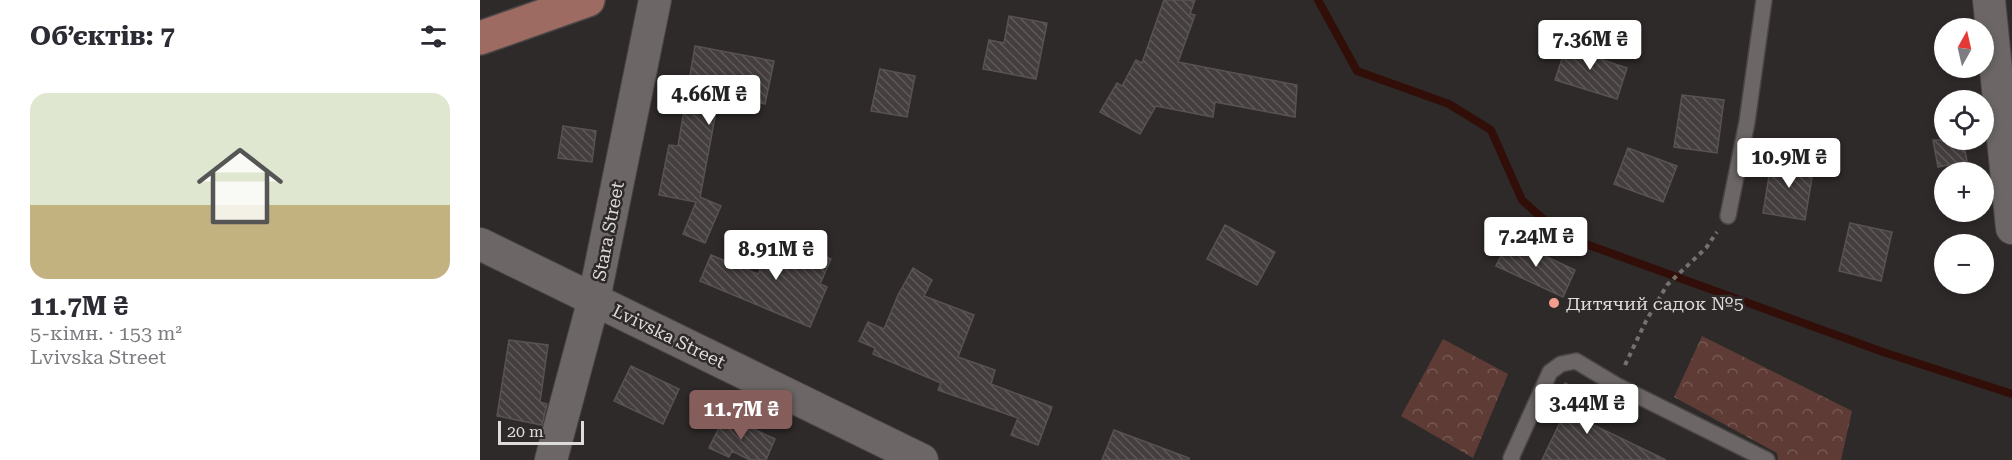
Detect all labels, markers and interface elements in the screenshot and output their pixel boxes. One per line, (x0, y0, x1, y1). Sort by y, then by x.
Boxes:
north arrow (1934, 18, 1994, 78)
map controls (1934, 18, 1994, 294)
icon: filters (417, 20, 450, 53)
pin: 7.36M ₴ (1535, 20, 1645, 71)
text: Об’єктів: 7 (30, 21, 175, 51)
text: 7.36M ₴ (1552, 27, 1628, 51)
pin: 4.66M ₴ (654, 75, 764, 126)
text: 4.66M ₴ (671, 82, 747, 106)
button: locate (1934, 90, 1994, 150)
icon: home (186, 132, 294, 240)
pin: 10.9M ₴ (1734, 138, 1844, 189)
text: 10.9M ₴ (1751, 145, 1827, 169)
button: + (1934, 162, 1994, 222)
street label: Stara Street (588, 179, 628, 282)
pin: 7.24M ₴ (1481, 217, 1591, 268)
text: 7.24M ₴ (1498, 224, 1574, 248)
pin: 8.91M ₴ (721, 230, 831, 281)
button: − (1934, 234, 1994, 294)
text: 8.91M ₴ (738, 237, 814, 261)
text: 11.7M ₴ (30, 291, 128, 321)
place label: Дитячий садок №5 (1566, 293, 1744, 314)
marker: Дитячий садок №5 (1547, 296, 1561, 310)
street label: Lvivska Street (609, 300, 729, 372)
text: 5-кімн. · 153 m² (30, 321, 182, 345)
text: Lvivska Street (30, 345, 166, 369)
pin: 3.44M ₴ (1532, 384, 1642, 435)
pin: 11.7M ₴ (686, 390, 796, 441)
text: 3.44M ₴ (1549, 391, 1625, 415)
text: 11.7M ₴ (703, 397, 779, 421)
scale bar (498, 418, 584, 446)
text: 20 m (507, 422, 544, 441)

